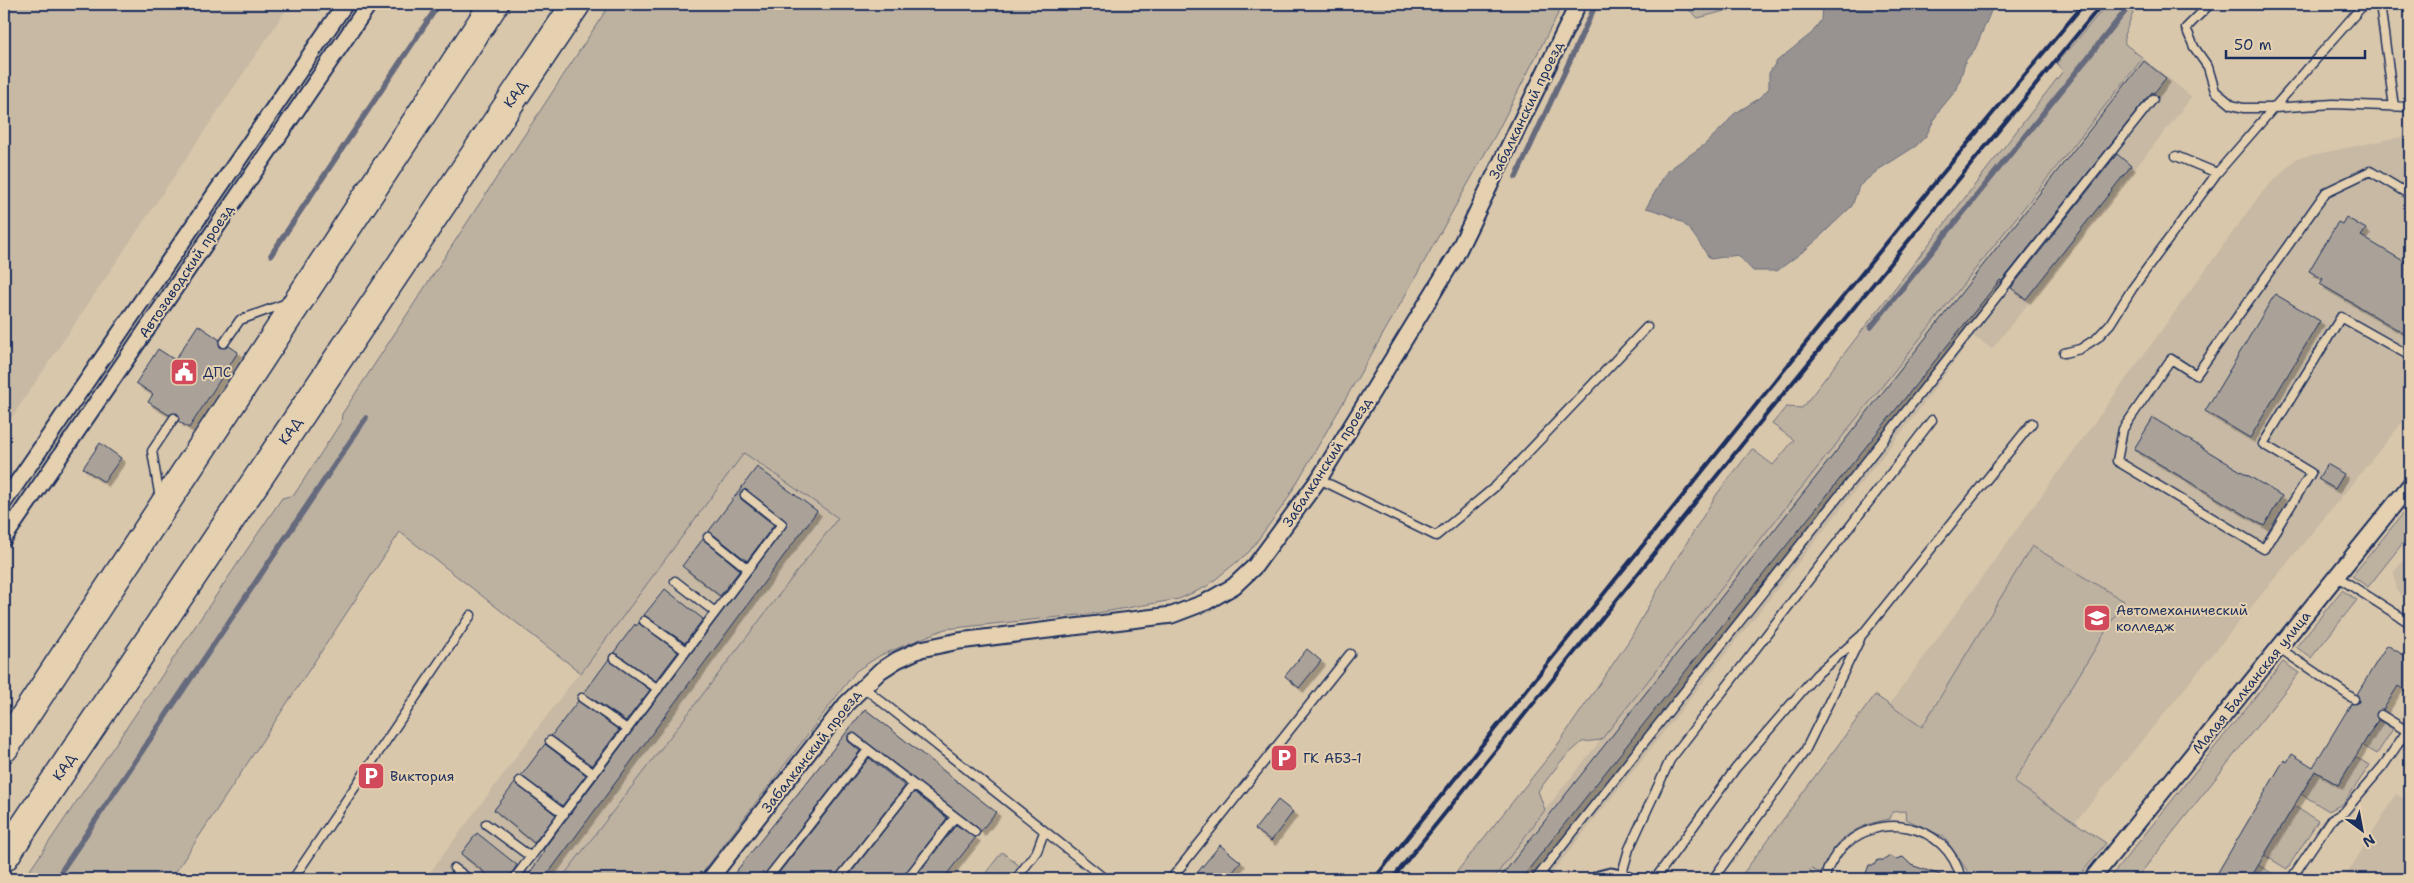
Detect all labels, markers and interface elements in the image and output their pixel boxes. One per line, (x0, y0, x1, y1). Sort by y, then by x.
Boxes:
scale bar (2226, 28, 2365, 60)
text: 50 m (2234, 35, 2272, 55)
street label: Забалканский проезд (1485, 38, 1567, 182)
street label: КАД (499, 77, 531, 111)
street label: Автозаводский проезд (135, 201, 238, 341)
public building icon: ДПС (169, 357, 199, 387)
place label: ДПС (203, 363, 231, 381)
street label: Забалканский проезд (1278, 394, 1376, 530)
street label: КАД (274, 414, 306, 448)
place label: Автомеханический колледж (2116, 601, 2248, 635)
school or university icon: Автомеханический колледж (2082, 603, 2112, 633)
street label: Малая Балканская улица (2188, 607, 2314, 757)
street label: Забалканский проезд (757, 686, 865, 816)
parking icon: ГК АБЗ-1 (1269, 743, 1299, 773)
place label: ГК АБЗ-1 (1303, 749, 1362, 767)
street label: КАД (48, 750, 80, 784)
parking icon: Виктория (356, 761, 386, 791)
place label: Виктория (390, 767, 455, 785)
north arrow (2336, 806, 2386, 856)
text: N (2359, 830, 2378, 852)

